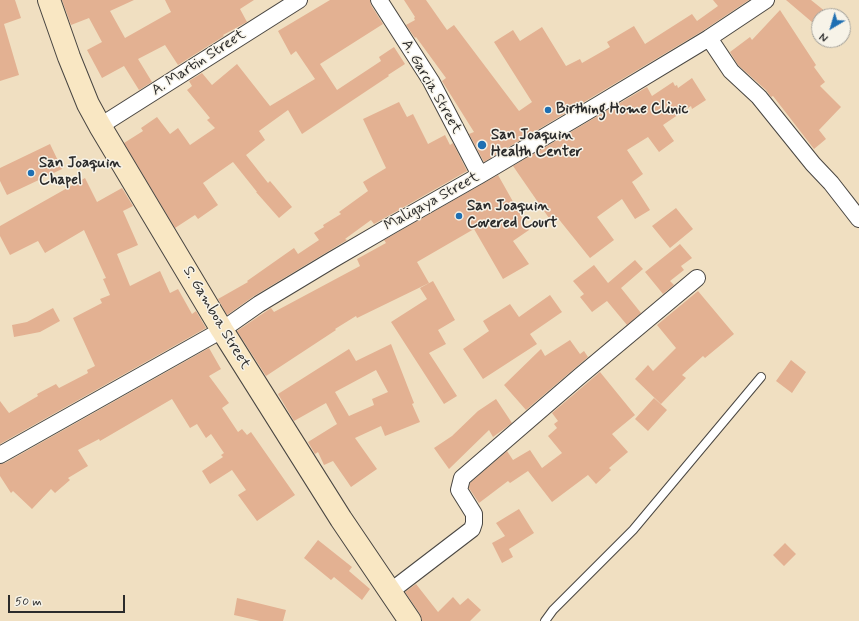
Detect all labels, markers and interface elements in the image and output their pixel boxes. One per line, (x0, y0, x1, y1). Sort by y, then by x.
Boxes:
north arrow (811, 8, 851, 48)
street label: A. Martin Street (149, 26, 249, 100)
text: N (817, 29, 831, 44)
street label: A. Garcia Street (397, 37, 465, 137)
place label: Birthing Home Clinic (556, 101, 688, 119)
marker: Birthing Home Clinic (543, 105, 553, 115)
place label: San Joaquin Health Center (491, 127, 582, 162)
marker: San Joaquin Health Center (476, 139, 488, 151)
place label: San Joaquin Chapel (39, 155, 121, 190)
marker: San Joaquin Chapel (26, 168, 36, 178)
street label: Maligaya Street (381, 168, 483, 236)
place label: San Joaquin Covered Court (467, 198, 557, 233)
marker: San Joaquin Covered Court (454, 211, 464, 221)
street label: S. Gamboa Street (178, 263, 254, 373)
scale bar (10, 587, 127, 613)
text: 50 m (15, 594, 42, 610)

